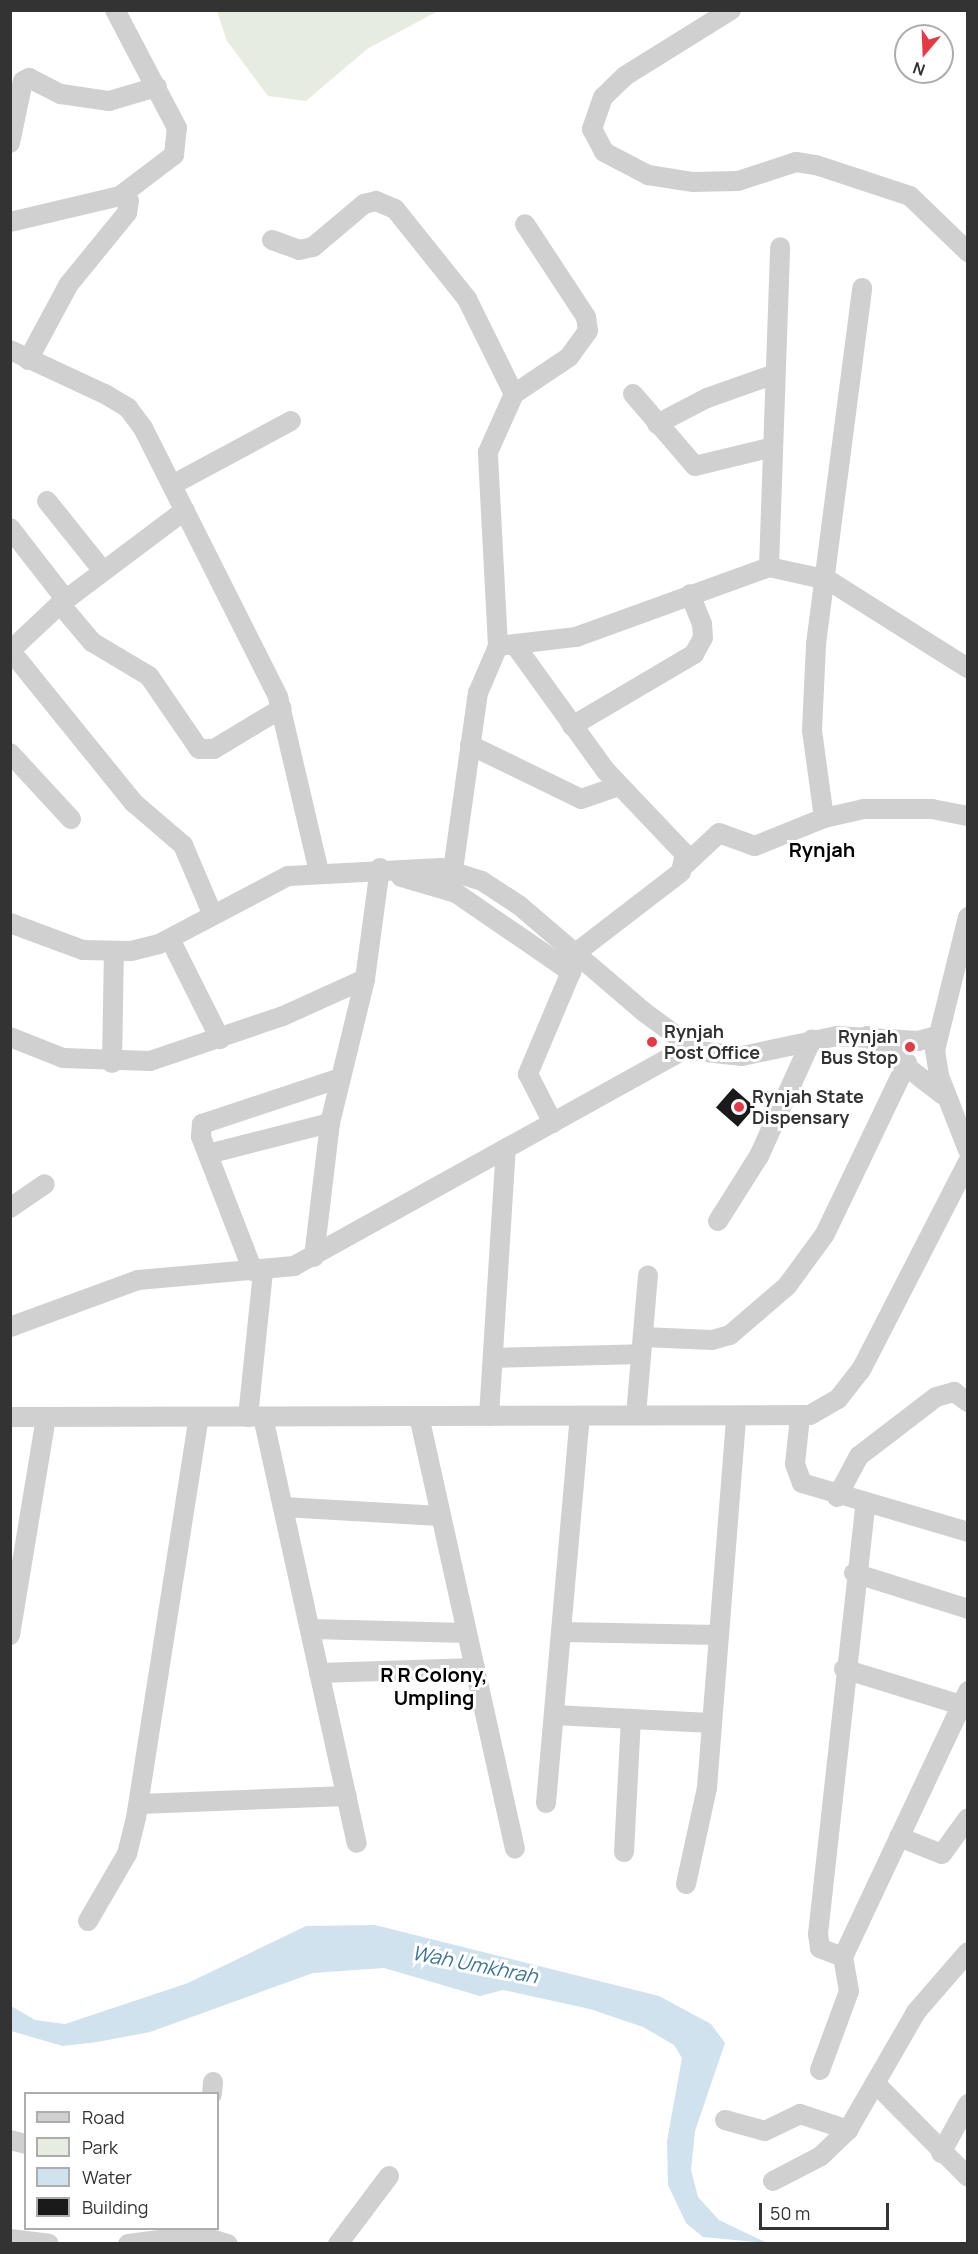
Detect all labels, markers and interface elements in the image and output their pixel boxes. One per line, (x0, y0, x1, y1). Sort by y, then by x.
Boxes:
north arrow (894, 24, 954, 84)
text: N (910, 57, 928, 81)
district label: Rynjah (789, 837, 855, 861)
place label: Rynjah Post Office (664, 1021, 760, 1064)
place label: Rynjah Bus Stop (821, 1026, 898, 1068)
marker: Rynjah Post Office (645, 1035, 659, 1049)
marker: Rynjah Bus Stop (903, 1040, 917, 1054)
place label: Rynjah State Dispensary (752, 1086, 864, 1128)
marker: Rynjah State Dispensary (730, 1098, 748, 1116)
district label: R R Colony, Umpling (380, 1663, 488, 1710)
water label: Wah Umkhrah (410, 1940, 540, 1988)
legend (24, 2092, 219, 2230)
text: Road (82, 2105, 125, 2129)
text: Park (82, 2135, 118, 2159)
text: Water (82, 2165, 132, 2189)
scale bar (762, 2191, 892, 2229)
text: Building (82, 2195, 148, 2219)
text: 50 m (770, 2201, 810, 2225)

